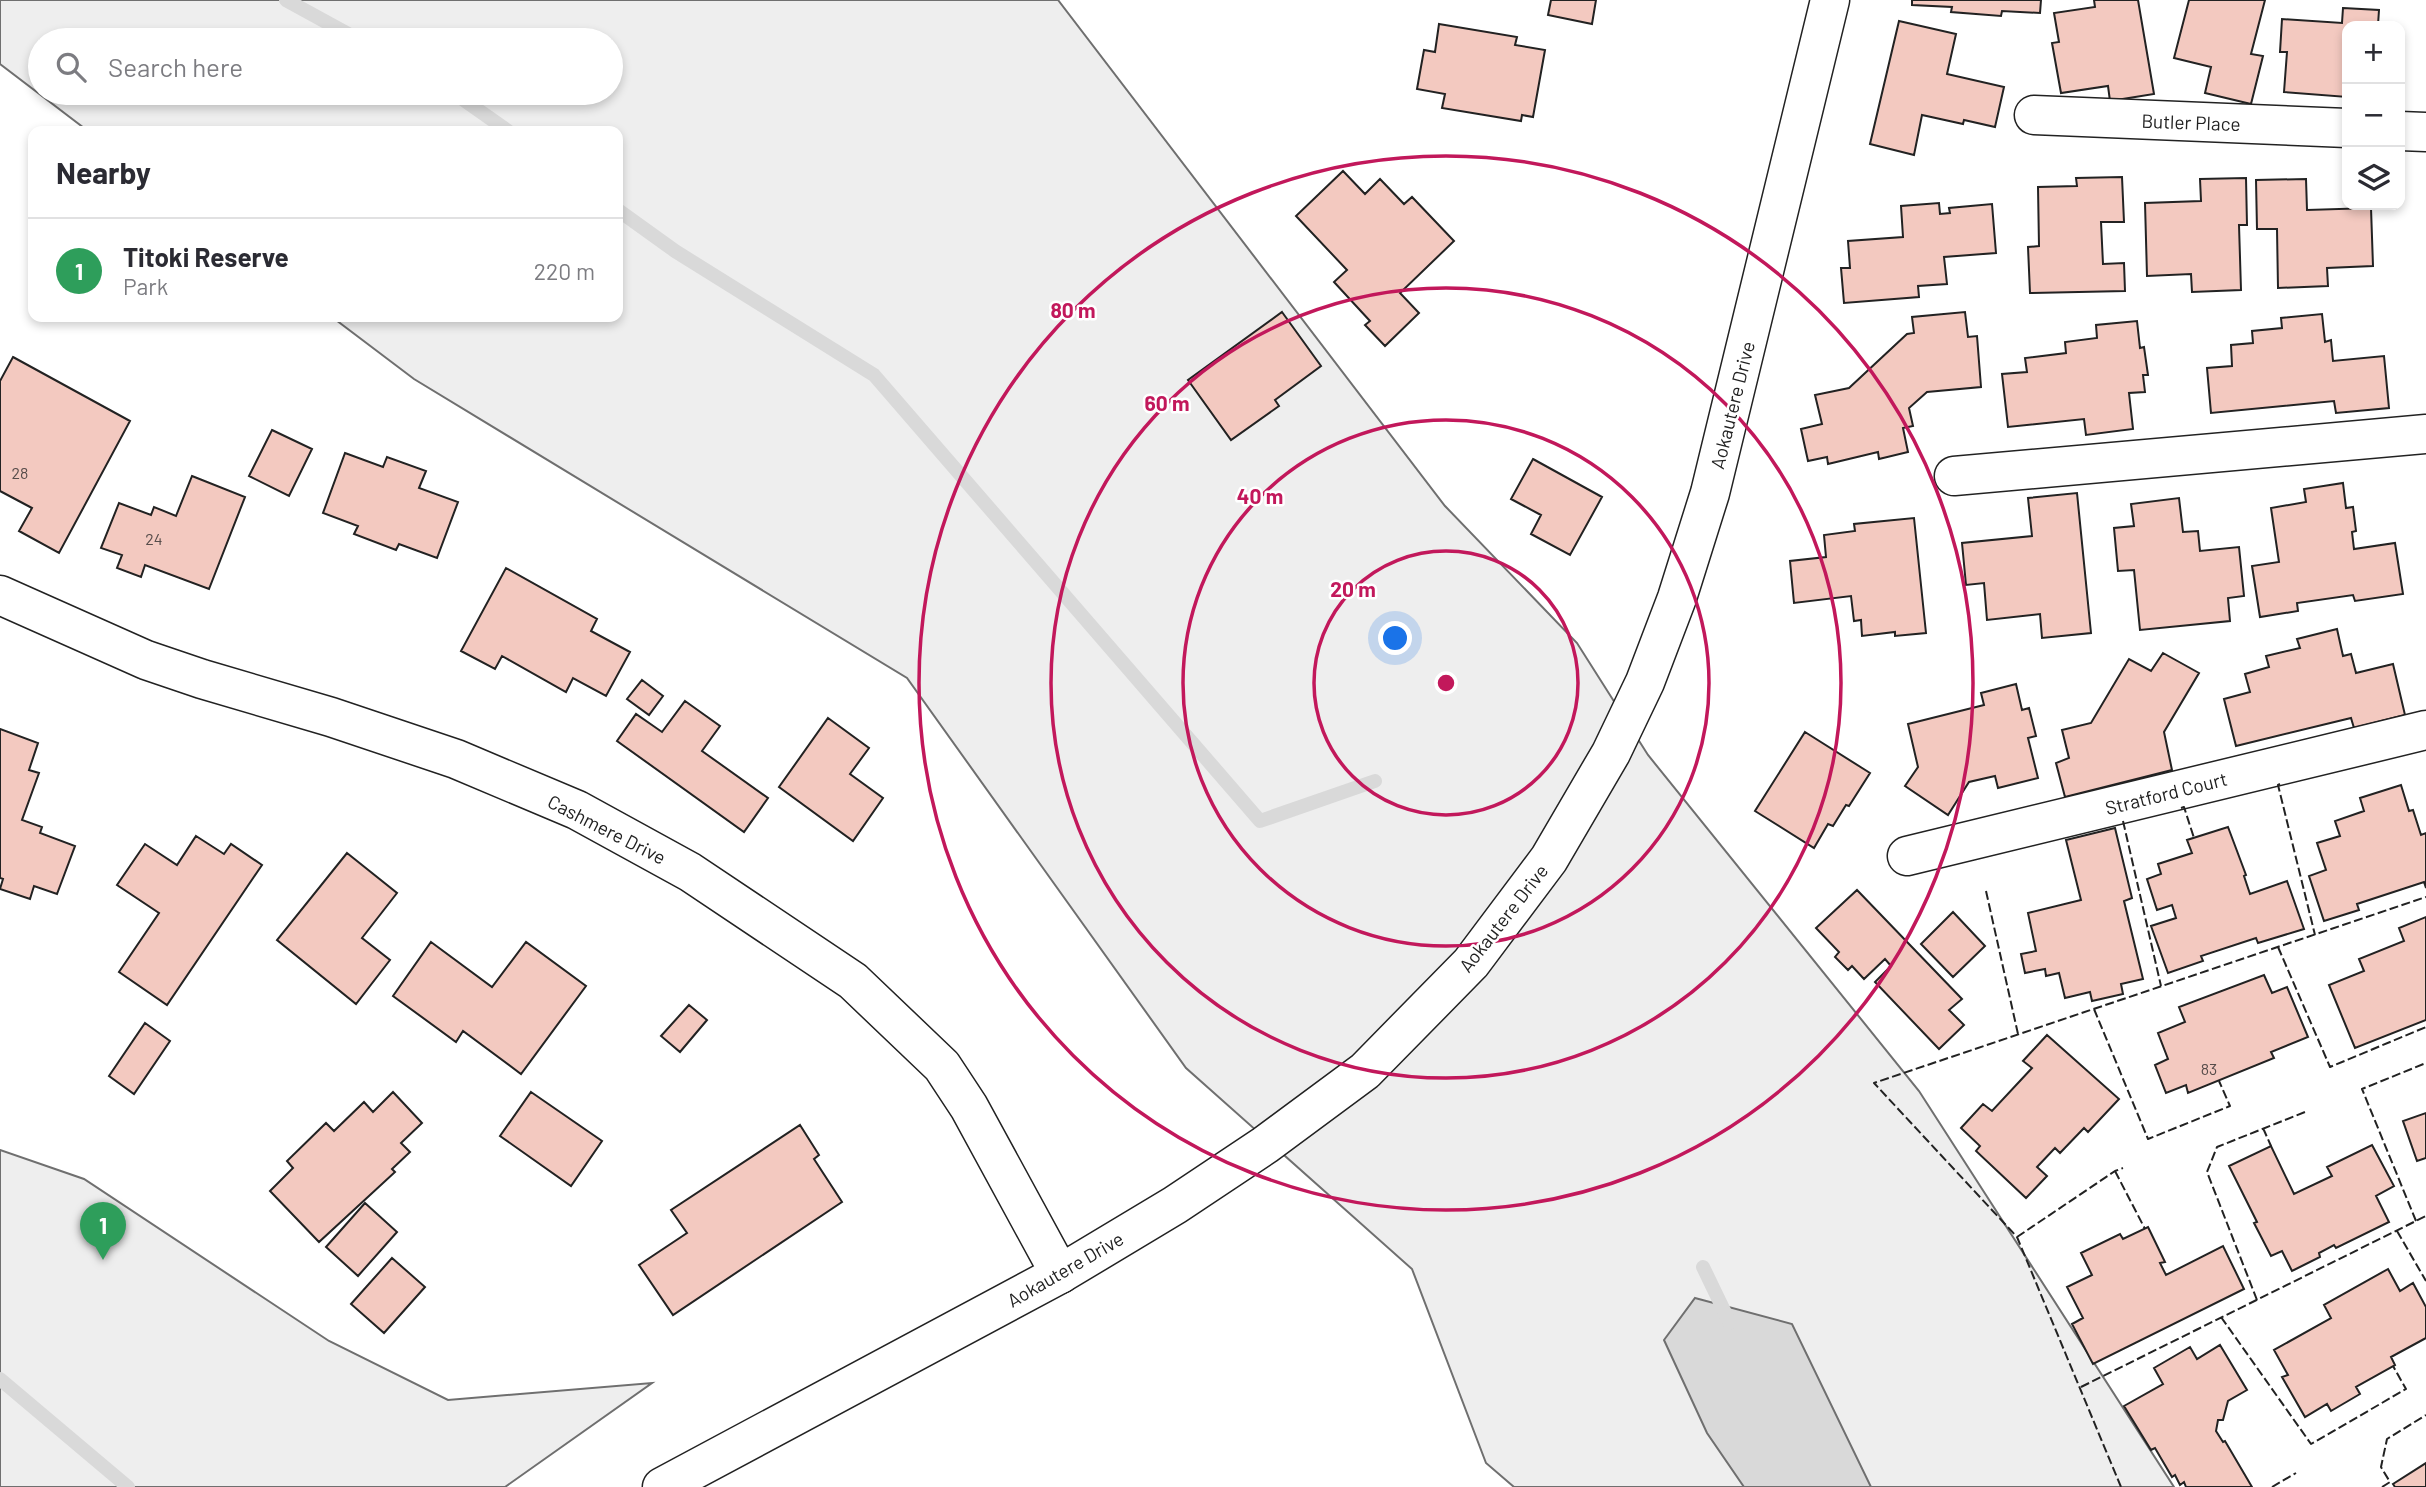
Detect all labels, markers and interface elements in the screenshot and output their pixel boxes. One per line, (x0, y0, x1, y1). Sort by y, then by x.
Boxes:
map controls (2342, 21, 2405, 210)
button: + (2342, 21, 2405, 84)
search box (28, 28, 623, 105)
icon: search (52, 48, 90, 86)
text: Search here (108, 51, 243, 82)
button: − (2342, 84, 2405, 147)
street label: Butler Place (2141, 109, 2241, 135)
button: layers (2342, 147, 2405, 210)
text: Nearby (56, 154, 151, 190)
text: Titoki Reserve (123, 241, 289, 272)
text: 1 (75, 257, 83, 285)
text: 220 m (534, 257, 595, 285)
text: Park (123, 272, 168, 300)
text: 80 m (1050, 297, 1096, 322)
street label: Aokautere Drive (1705, 339, 1759, 471)
text: 60 m (1145, 390, 1189, 415)
house number: 28 (12, 463, 28, 482)
text: 40 m (1237, 483, 1283, 508)
house number: 24 (145, 529, 163, 548)
text: 20 m (1330, 576, 1376, 601)
your location (1378, 621, 1412, 655)
centre of rings (1434, 671, 1458, 695)
street label: Stratford Court (2103, 767, 2229, 819)
street label: Cashmere Drive (544, 789, 670, 869)
street label: Aokautere Drive (1454, 859, 1552, 977)
house number: 83 (2201, 1059, 2217, 1078)
pin: 1 (80, 1202, 126, 1260)
street label: Aokautere Drive (1003, 1226, 1127, 1312)

